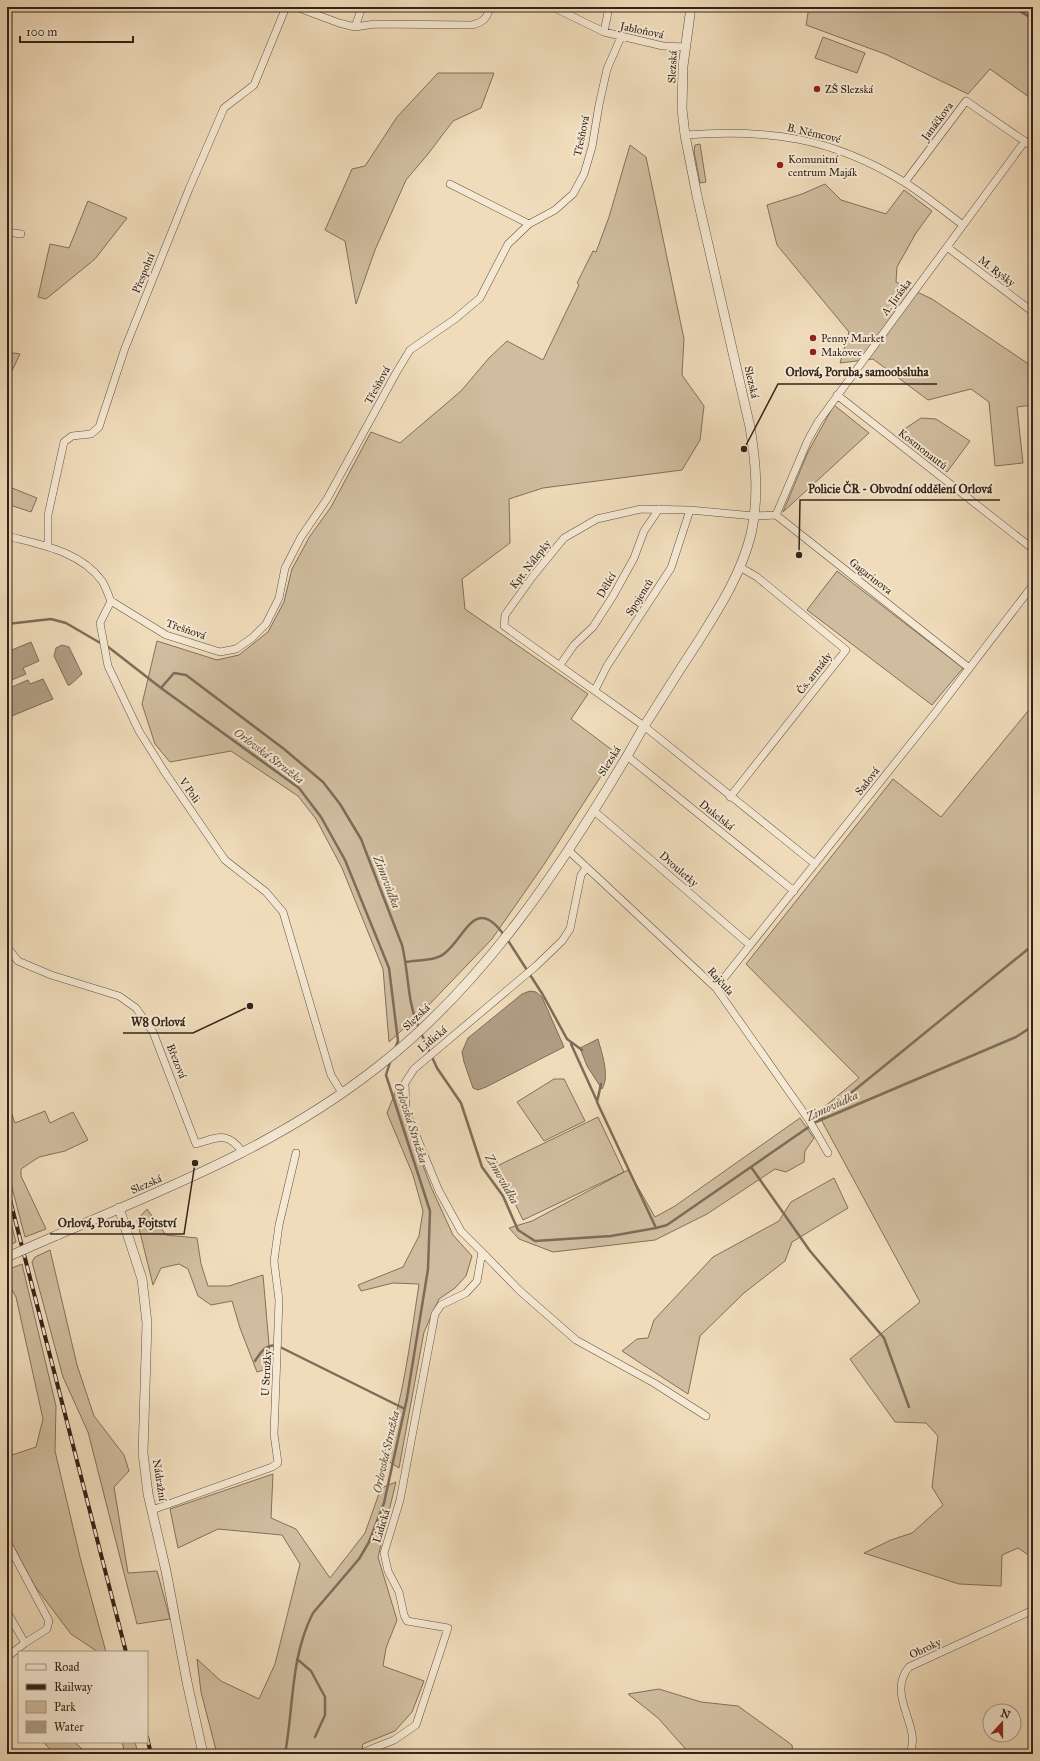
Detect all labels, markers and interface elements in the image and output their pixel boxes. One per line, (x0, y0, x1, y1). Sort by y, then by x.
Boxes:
scale bar (20, 18, 133, 44)
street label: Jabloňová (618, 19, 665, 42)
text: 100 m (26, 25, 57, 39)
street label: Slezská (665, 50, 680, 84)
place label: ZŠ Slezská (825, 82, 874, 96)
marker: ZŠ Slezská (812, 84, 822, 94)
street label: Janáčkova (918, 99, 957, 144)
street label: Třešňová (571, 114, 592, 158)
street label: B. Němcové (786, 121, 842, 146)
place label: Komunitní centrum Maják (788, 153, 858, 179)
marker: Komunitní centrum Maják (775, 160, 785, 170)
street label: Přespolní (130, 250, 158, 295)
street label: M. Ryšky (976, 253, 1018, 290)
street label: A. Jiráska (878, 276, 915, 319)
place label: Penny Market (821, 332, 884, 345)
marker: Penny Market (808, 333, 818, 343)
place label: Makovec (821, 346, 862, 359)
marker: Makovec (808, 347, 818, 357)
callout: Orlová, Poruba, samoobsluha (778, 360, 937, 384)
street label: Třešňová (362, 364, 393, 406)
street label: Slezská (742, 365, 762, 400)
text: Orlová, Poruba, samoobsluha (785, 365, 930, 379)
street label: Kosmonautů (896, 426, 950, 473)
callout: Policie ČR - Obvodní oddělení Orlová (800, 476, 1000, 500)
text: Policie ČR - Obvodní oddělení Orlová (808, 480, 993, 496)
street label: Kpt. Nálepky (507, 536, 554, 591)
street label: Gagarinova (847, 556, 895, 597)
street label: Dělící (594, 570, 619, 600)
street label: Spojenců (623, 576, 656, 618)
street label: Třešňová (164, 617, 208, 642)
street label: Čs. armády (793, 649, 835, 697)
water label: Orlovská Stružka (231, 725, 307, 787)
street label: Slezská (595, 744, 624, 779)
street label: Sadová (852, 764, 883, 798)
street label: V Poli (176, 774, 203, 805)
street label: Dukelská (697, 797, 737, 834)
street label: Dvouletky (657, 849, 701, 890)
water label: Zimovůdka (370, 853, 404, 911)
street label: Rajčula (705, 965, 737, 998)
street label: Slezská (400, 1001, 433, 1033)
callout: W8 Orlová (123, 1009, 193, 1033)
text: W8 Orlová (131, 1015, 186, 1029)
street label: Lidická (415, 1023, 450, 1055)
street label: Březová (164, 1042, 190, 1081)
water label: Orlovská Stružka (391, 1081, 431, 1165)
water label: Zimovůdka (803, 1088, 860, 1125)
water label: Zimovůdka (482, 1151, 522, 1207)
street label: Slezská (129, 1172, 164, 1197)
callout: Orlová, Poruba, Fojtství (50, 1210, 184, 1234)
text: Orlová, Poruba, Fojtství (58, 1216, 177, 1231)
street label: U Stružky (259, 1349, 274, 1397)
water label: Orlovská Stružka (370, 1409, 402, 1494)
street label: Nádražní (150, 1458, 169, 1503)
street label: Lidická (370, 1508, 393, 1544)
street label: Obroky (907, 1635, 944, 1661)
legend (18, 1651, 148, 1743)
text: Road (54, 1660, 80, 1674)
text: Railway (54, 1680, 93, 1694)
text: Park (54, 1700, 76, 1714)
north arrow (982, 1703, 1022, 1743)
text: N (999, 1706, 1013, 1722)
text: Water (54, 1720, 84, 1734)

